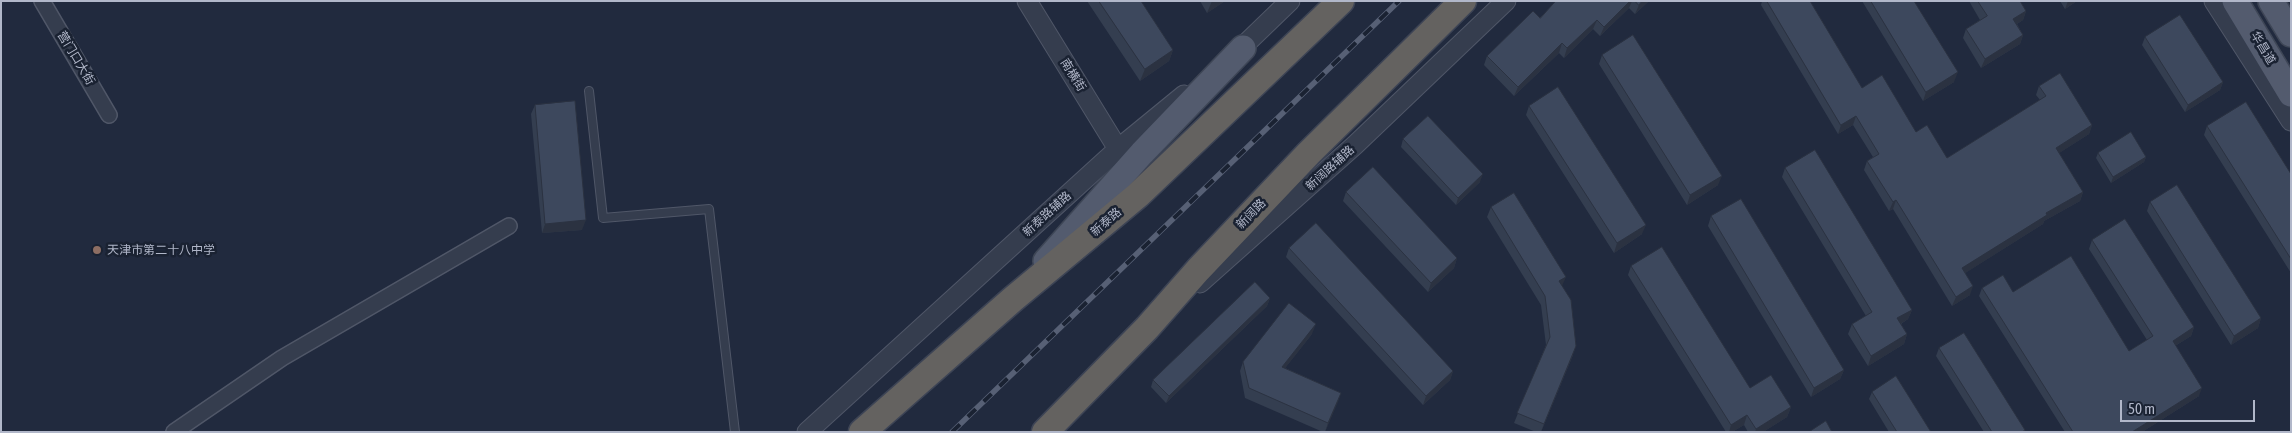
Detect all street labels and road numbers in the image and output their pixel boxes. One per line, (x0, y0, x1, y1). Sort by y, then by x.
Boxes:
street label: 营门口大街 (54, 29, 98, 87)
street label: 华昌道 (2248, 29, 2278, 67)
street label: 南横街 (1057, 56, 1089, 94)
street label: 新阔路辅路 (1303, 143, 1357, 193)
street label: 新泰路辅路 (1020, 189, 1074, 239)
street label: 新阔路 (1233, 196, 1269, 232)
street label: 新泰路 (1088, 205, 1124, 239)

